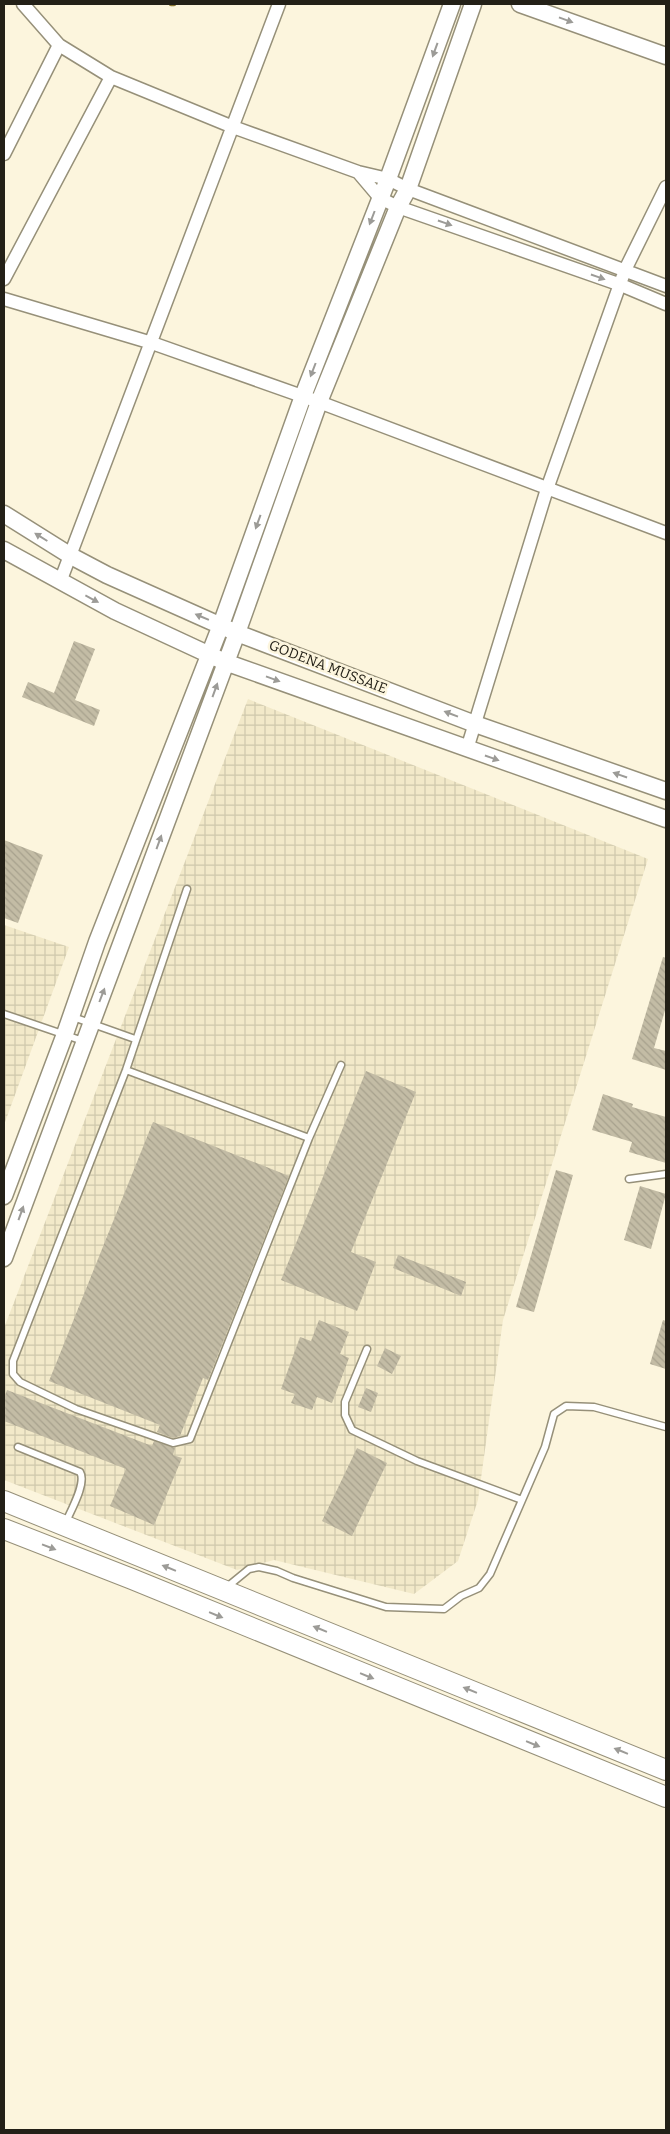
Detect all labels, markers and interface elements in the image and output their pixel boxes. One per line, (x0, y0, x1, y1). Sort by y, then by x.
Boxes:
one-way arrow (558, 17, 573, 24)
one-way arrow (431, 42, 438, 57)
one-way arrow (368, 211, 376, 226)
one-way arrow (437, 220, 452, 227)
one-way arrow (591, 273, 606, 281)
one-way arrow (309, 362, 317, 377)
one-way arrow (254, 515, 262, 530)
one-way arrow (34, 532, 47, 542)
one-way arrow (85, 595, 100, 603)
one-way arrow (195, 612, 209, 620)
street label: GODENA MUSSAIE (267, 637, 389, 697)
one-way arrow (266, 675, 281, 683)
one-way arrow (211, 682, 219, 697)
one-way arrow (443, 710, 458, 718)
one-way arrow (484, 755, 499, 762)
one-way arrow (613, 771, 628, 778)
one-way arrow (156, 835, 163, 850)
one-way arrow (98, 987, 106, 1002)
one-way arrow (18, 1205, 25, 1220)
one-way arrow (42, 1543, 57, 1551)
one-way arrow (162, 1564, 176, 1572)
one-way arrow (209, 1611, 223, 1619)
one-way arrow (313, 1625, 327, 1633)
one-way arrow (359, 1673, 374, 1680)
one-way arrow (463, 1686, 478, 1694)
one-way arrow (526, 1740, 541, 1748)
one-way arrow (614, 1747, 628, 1755)

